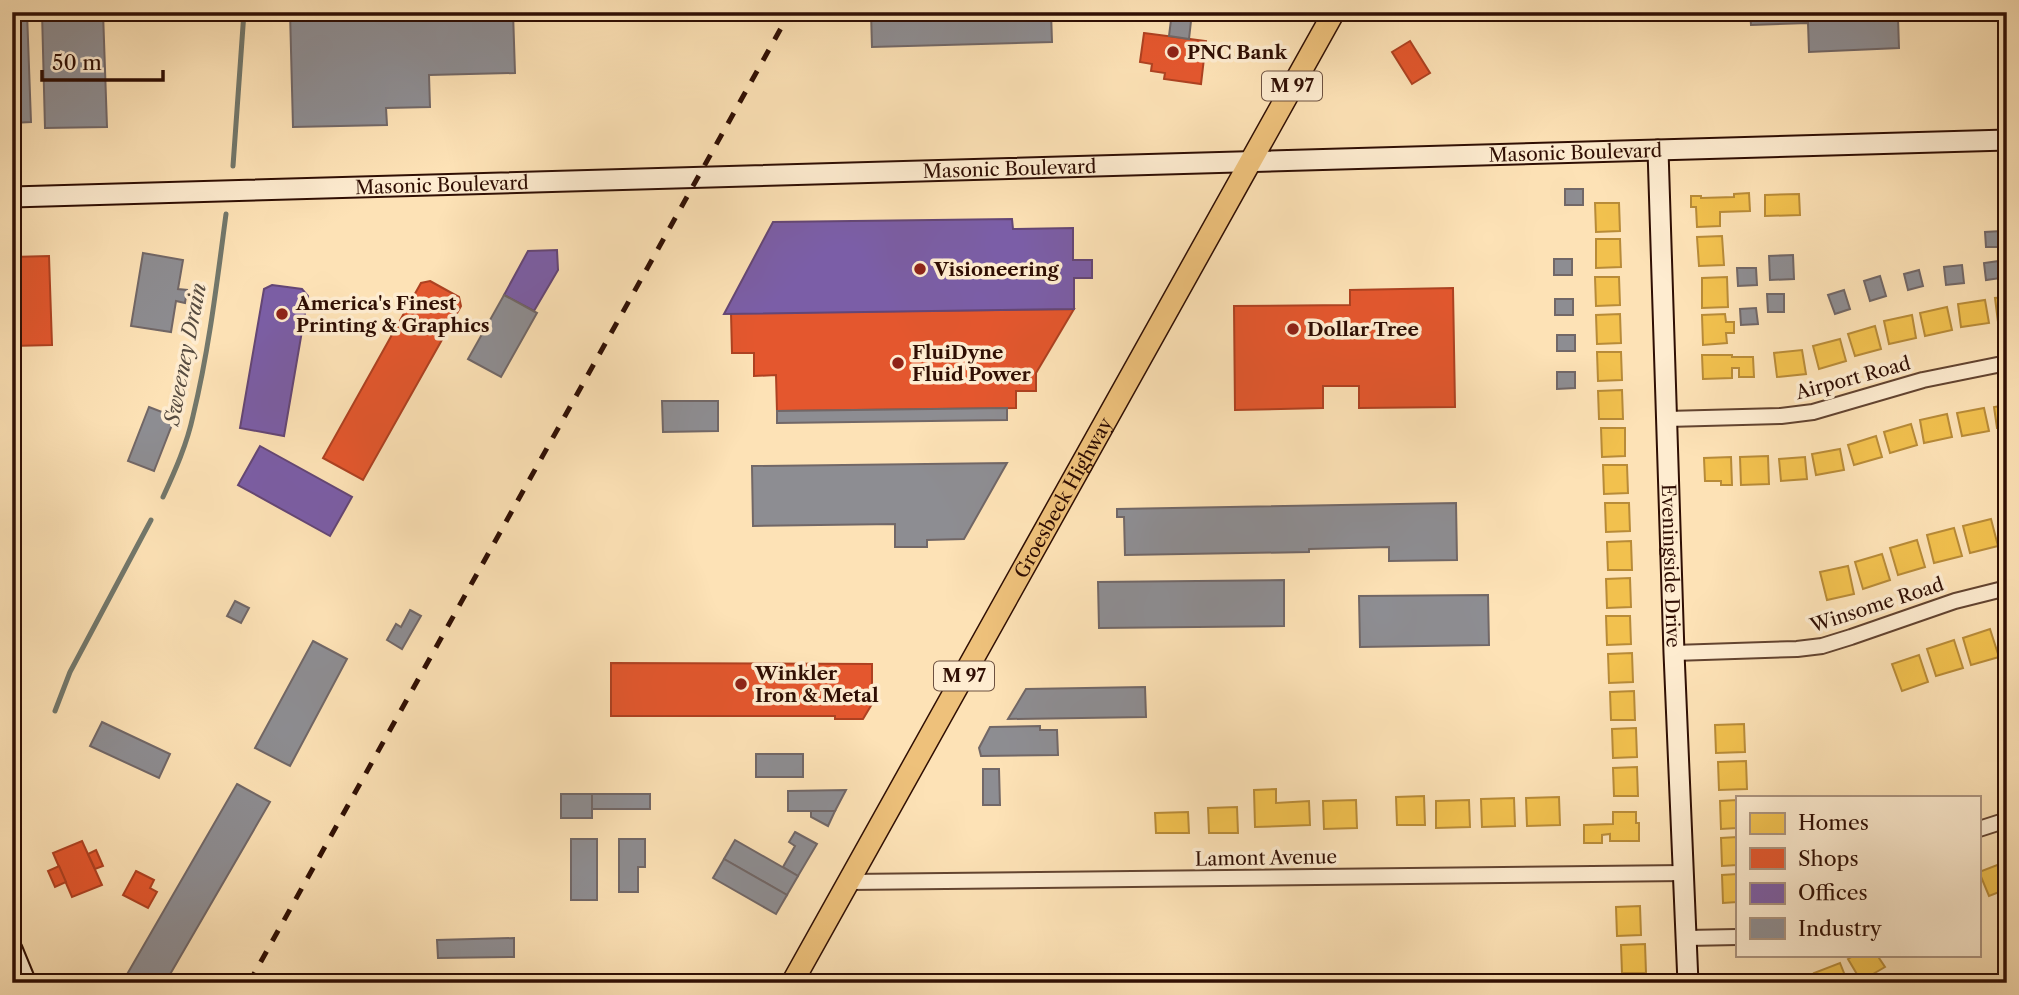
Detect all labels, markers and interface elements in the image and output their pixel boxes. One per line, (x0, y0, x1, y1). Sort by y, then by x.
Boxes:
scale bar (42, 38, 163, 82)
place label: PNC Bank (1187, 41, 1287, 64)
marker: PNC Bank (1165, 44, 1181, 60)
text: 50 m (52, 50, 102, 75)
road number: M 97 (1262, 72, 1322, 100)
street label: Masonic Boulevard (1488, 138, 1663, 166)
street label: Masonic Boulevard (923, 155, 1097, 182)
street label: Masonic Boulevard (355, 171, 529, 199)
place label: Visioneering (933, 258, 1060, 281)
marker: Visioneering (912, 261, 928, 277)
water label: Sweeney Drain (159, 281, 211, 429)
place label: America's Finest Printing & Graphics (295, 292, 490, 337)
marker: America's Finest Printing & Graphics (274, 306, 290, 322)
place label: Dollar Tree (1307, 318, 1419, 341)
marker: Dollar Tree (1285, 321, 1301, 337)
place label: FluiDyne Fluid Power (912, 341, 1032, 386)
street label: Airport Road (1792, 352, 1913, 405)
marker: FluiDyne Fluid Power (890, 355, 906, 371)
street label: Groesbeck Highway (1009, 413, 1117, 582)
street label: Eveningside Drive (1657, 484, 1685, 648)
street label: Winsome Road (1807, 572, 1947, 638)
place label: Winkler Iron & Metal (754, 662, 879, 707)
road number: M 97 (934, 662, 994, 690)
marker: Winkler Iron & Metal (733, 676, 749, 692)
legend (1736, 796, 1980, 956)
text: Homes (1798, 810, 1869, 835)
street label: Lamont Avenue (1195, 845, 1337, 871)
text: Shops (1798, 846, 1859, 871)
text: Offices (1798, 880, 1868, 905)
text: Industry (1798, 916, 1882, 941)

